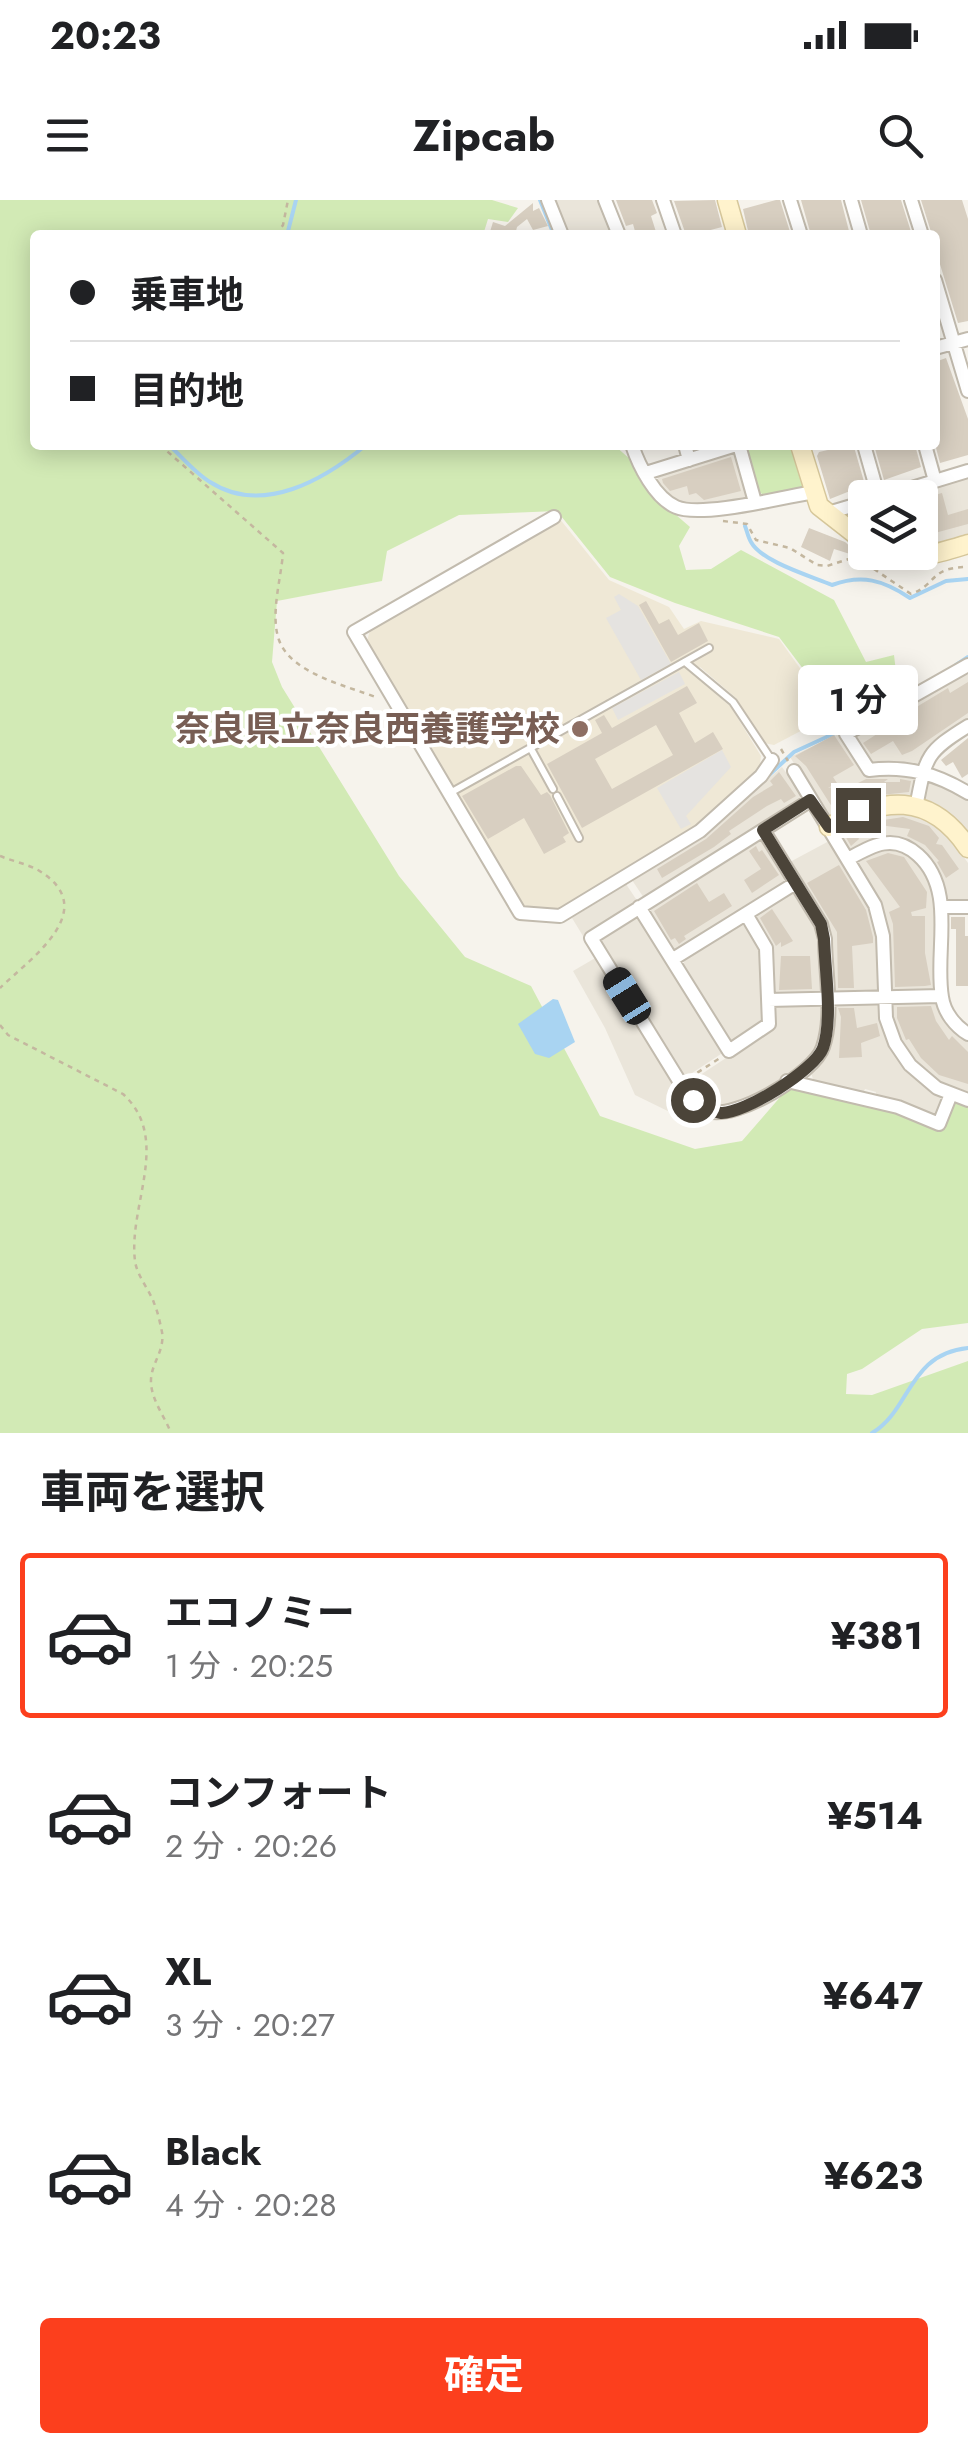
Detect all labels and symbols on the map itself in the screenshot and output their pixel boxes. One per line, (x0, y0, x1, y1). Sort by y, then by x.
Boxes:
callout: 1 分 (798, 665, 918, 735)
place label: 奈良県立奈良西養護学校 (175, 704, 560, 754)
marker: 奈良県立奈良西養護学校 (569, 718, 591, 740)
route end (836, 788, 881, 833)
car (598, 963, 656, 1029)
route start (671, 1078, 716, 1123)

